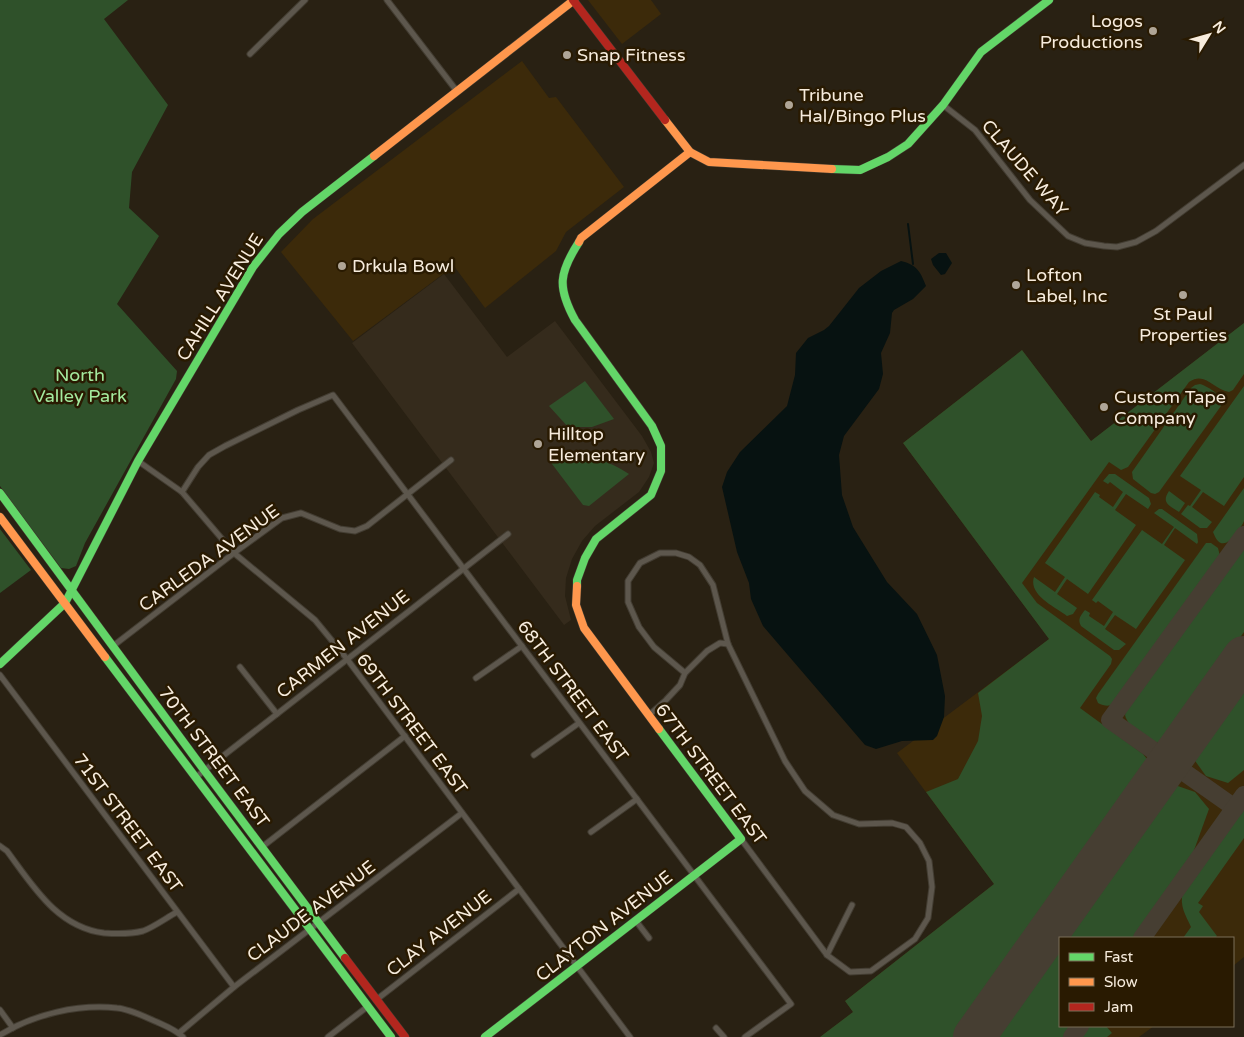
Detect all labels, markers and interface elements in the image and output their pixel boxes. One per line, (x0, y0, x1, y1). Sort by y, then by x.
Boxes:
place label: Logos Productions (1040, 10, 1143, 53)
north arrow (1184, 10, 1234, 60)
text: N (1209, 18, 1229, 37)
marker: Logos Productions (1147, 25, 1159, 37)
place label: Snap Fitness (577, 44, 686, 66)
marker: Snap Fitness (561, 49, 573, 61)
place label: Tribune Hal/Bingo Plus (799, 84, 926, 127)
marker: Tribune Hal/Bingo Plus (783, 99, 795, 111)
street label: CLAUDE WAY (977, 115, 1073, 221)
street label: CAHILL AVENUE (172, 229, 268, 365)
place label: Drkula Bowl (352, 255, 454, 277)
marker: Drkula Bowl (336, 260, 348, 272)
place label: Lofton Label, Inc (1026, 264, 1107, 307)
marker: Lofton Label, Inc (1010, 279, 1022, 291)
marker: St Paul Properties (1177, 289, 1189, 301)
place label: St Paul Properties (1139, 303, 1227, 346)
park label: North Valley Park (33, 364, 127, 407)
place label: Custom Tape Company (1114, 386, 1226, 429)
marker: Custom Tape Company (1098, 401, 1110, 413)
place label: Hilltop Elementary (548, 423, 645, 466)
marker: Hilltop Elementary (532, 438, 544, 450)
street label: CARLEDA AVENUE (135, 500, 283, 616)
street label: CARMEN AVENUE (272, 585, 414, 703)
street label: 68TH STREET EAST (513, 616, 633, 766)
street label: 69TH STREET EAST (352, 649, 472, 799)
street label: 70TH STREET EAST (154, 682, 274, 832)
street label: 67TH STREET EAST (651, 699, 771, 849)
street label: 71ST STREET EAST (69, 749, 187, 897)
street label: CLAUDE AVENUE (242, 856, 380, 966)
street label: CLAYTON AVENUE (531, 866, 677, 986)
street label: CLAY AVENUE (382, 885, 496, 981)
legend (1059, 937, 1234, 1027)
text: Fast (1104, 948, 1134, 966)
text: Slow (1104, 973, 1138, 991)
text: Jam (1104, 998, 1133, 1016)

